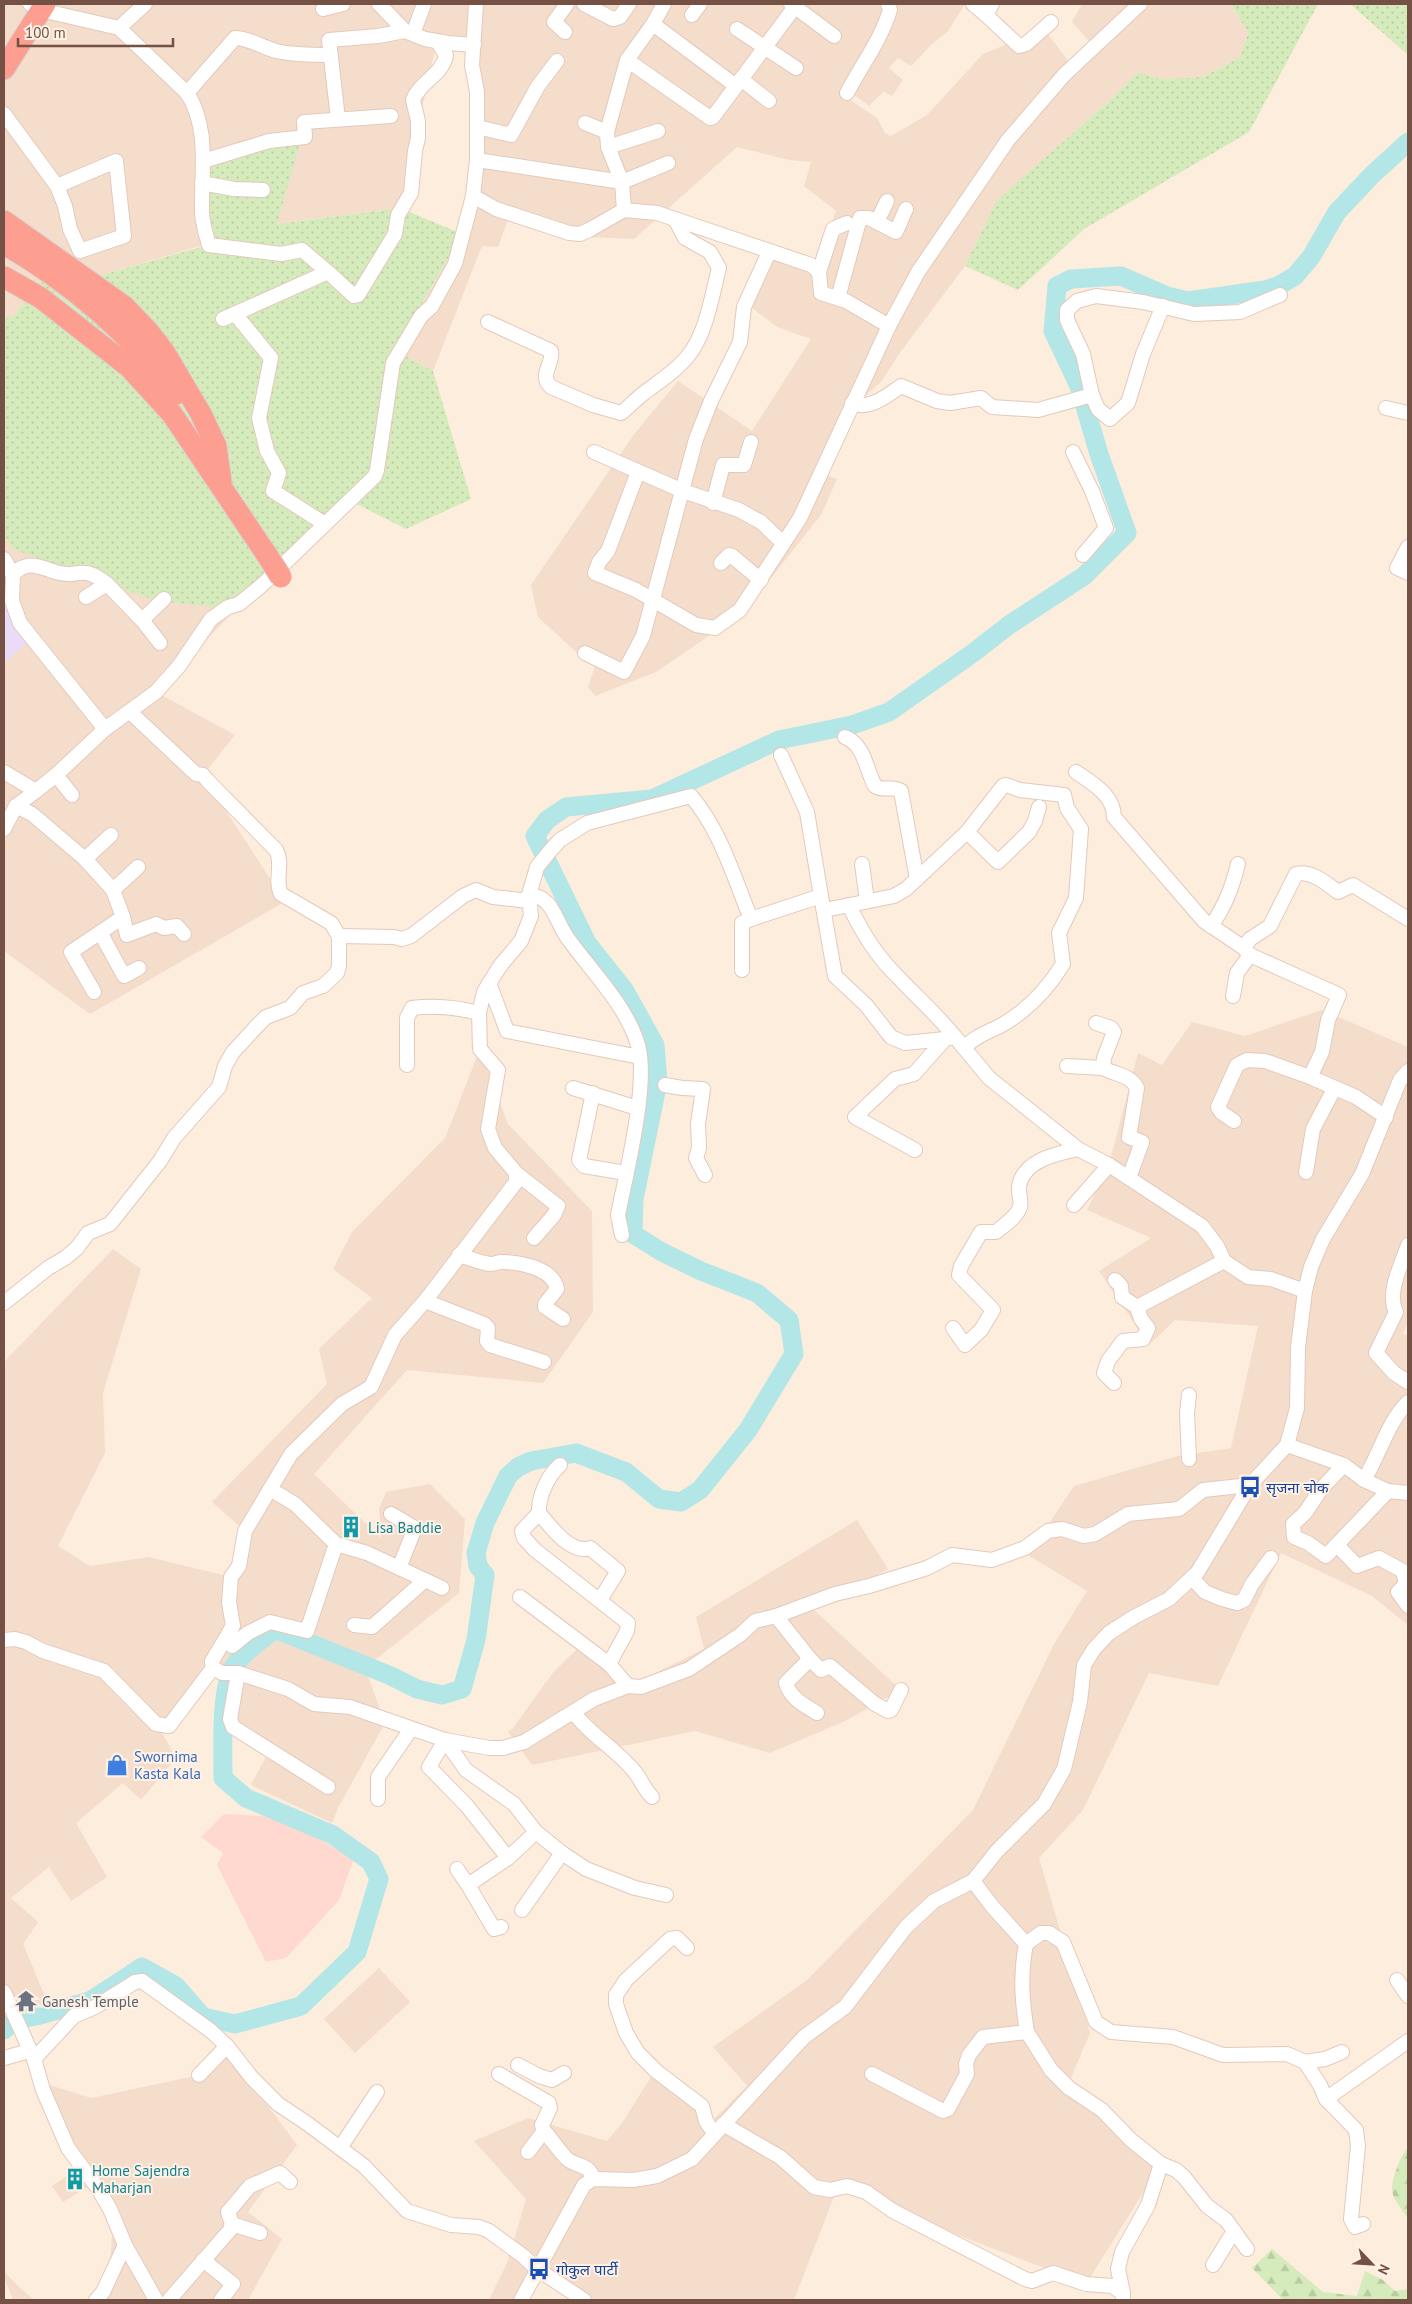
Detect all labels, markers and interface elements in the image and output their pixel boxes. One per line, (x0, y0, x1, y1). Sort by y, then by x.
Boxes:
scale bar (18, 15, 172, 47)
text: 100 m (25, 23, 66, 42)
bus stop icon: सृजना चोक (1237, 1474, 1263, 1500)
place label: सृजना चोक (1266, 1478, 1329, 1498)
building icon: Lisa Baddie (338, 1514, 364, 1540)
place label: Lisa Baddie (368, 1518, 442, 1537)
place label: Swornima Kasta Kala (134, 1747, 201, 1783)
shop icon: Swornima Kasta Kala (104, 1752, 130, 1778)
temple icon: Ganesh Temple (13, 1988, 39, 2014)
place label: Ganesh Temple (42, 1992, 139, 2011)
place label: Home Sajendra Maharjan (92, 2161, 190, 2197)
building icon: Home Sajendra Maharjan (62, 2166, 88, 2192)
north arrow (1347, 2239, 1397, 2289)
bus stop icon: गोकुल पार्टी (526, 2256, 552, 2282)
place label: गोकुल पार्टी (556, 2260, 619, 2280)
text: N (1374, 2262, 1394, 2277)

